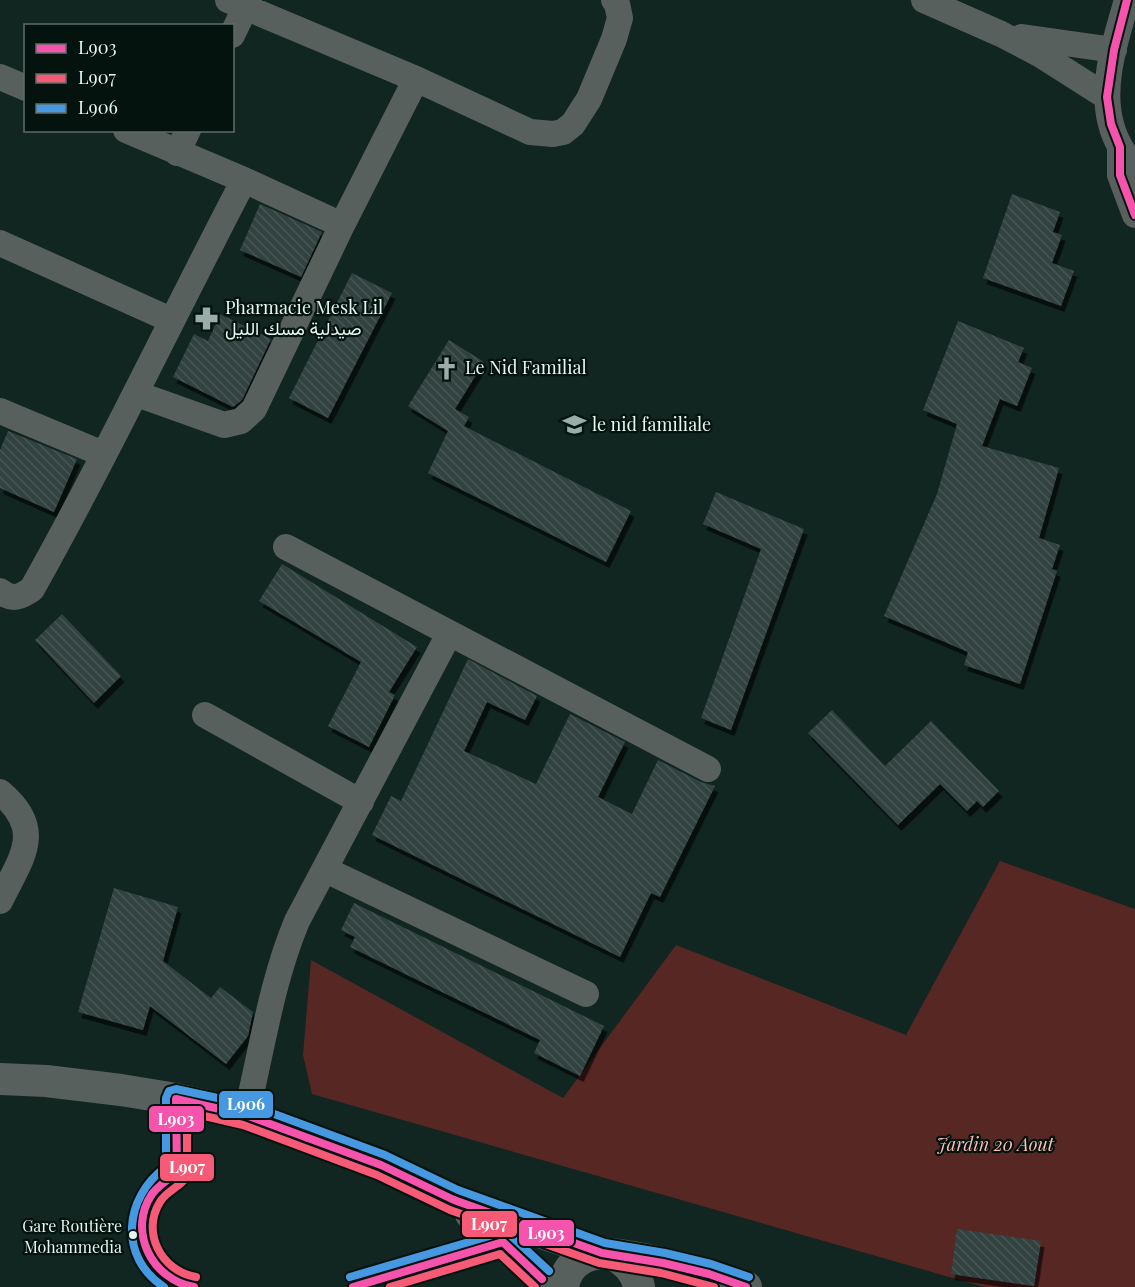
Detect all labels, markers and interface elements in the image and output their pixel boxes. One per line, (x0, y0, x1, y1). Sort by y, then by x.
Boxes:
legend (24, 24, 234, 132)
text: L903 (78, 35, 117, 59)
text: L907 (78, 65, 117, 89)
text: L906 (78, 95, 118, 119)
place label: Pharmacie Mesk Lil صيدلية مسك الليل (225, 295, 383, 340)
pharmacy icon: Pharmacie Mesk Lil صيدلية مسك الليل (194, 305, 220, 331)
church icon: Le Nid Familial (434, 355, 460, 381)
place label: Le Nid Familial (465, 355, 587, 379)
school or university icon: le nid familiale (561, 412, 587, 438)
place label: le nid familiale (592, 412, 711, 436)
line badge: L906 (218, 1090, 274, 1119)
text: L906 (227, 1093, 265, 1114)
line badge: L903 (148, 1105, 205, 1133)
text: L903 (158, 1108, 195, 1129)
park label: Jardin 20 Aout (936, 1132, 1055, 1156)
line badge: L907 (159, 1153, 215, 1182)
text: L907 (169, 1156, 206, 1177)
line badge: L907 (461, 1210, 518, 1238)
text: L907 (471, 1213, 508, 1234)
place label: Gare Routière Mohammedia (22, 1215, 122, 1257)
line badge: L903 (518, 1219, 575, 1247)
text: L903 (528, 1222, 565, 1243)
marker: Gare Routière Mohammedia (127, 1229, 139, 1241)

